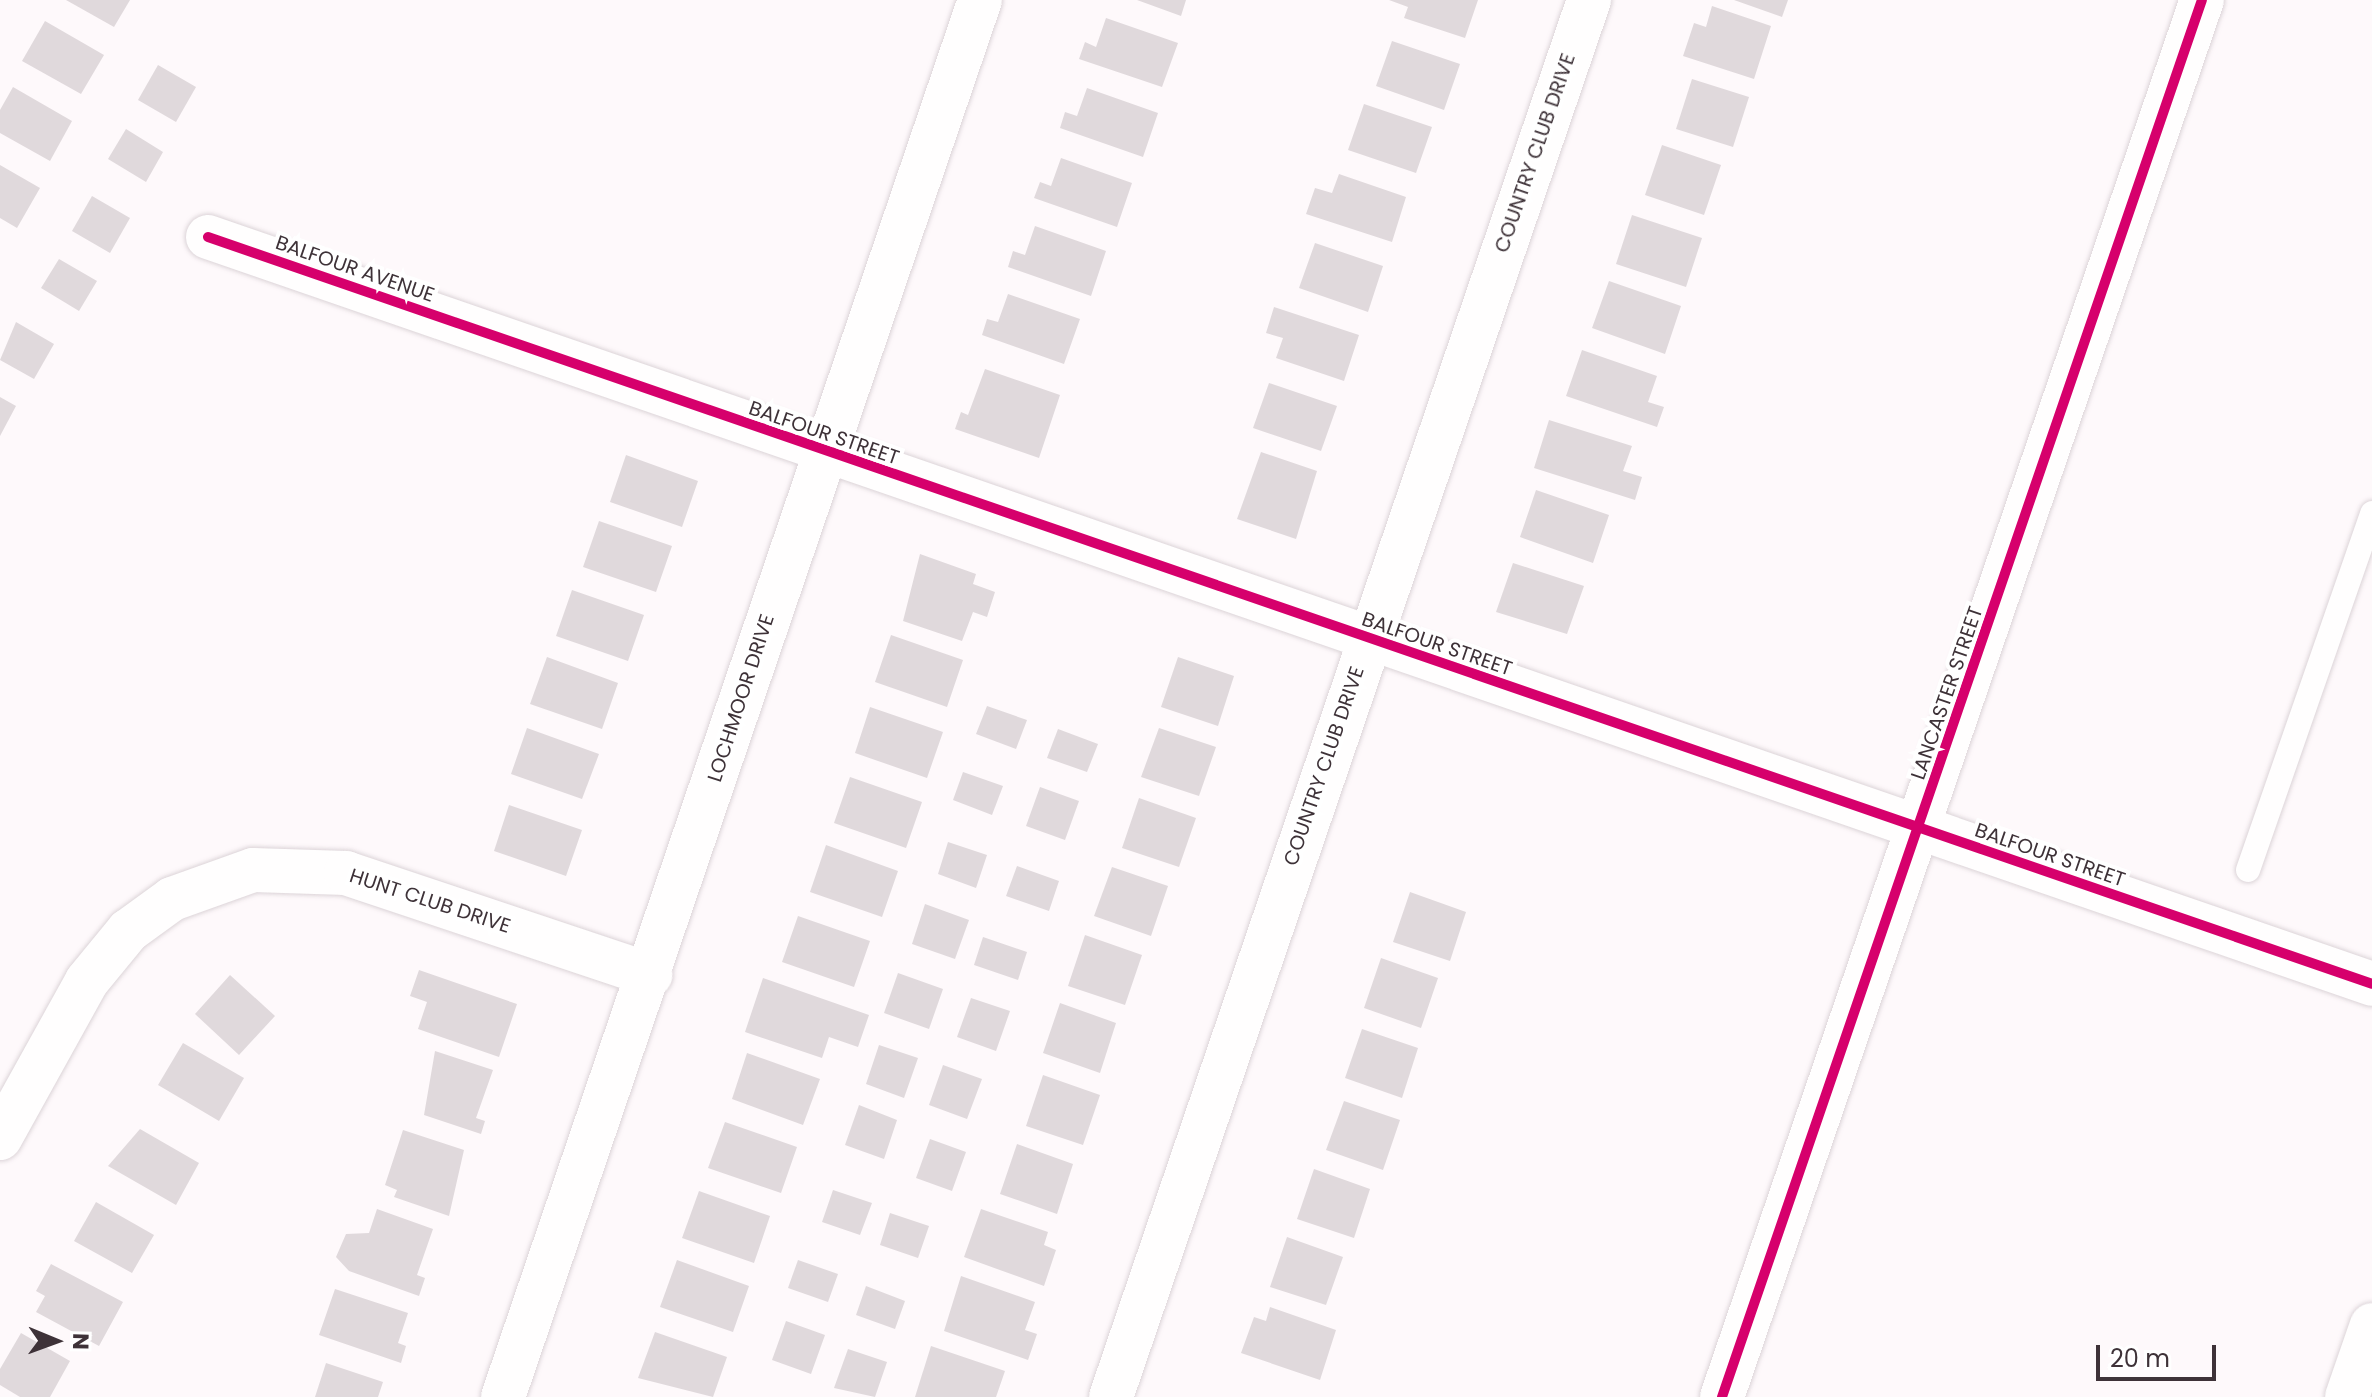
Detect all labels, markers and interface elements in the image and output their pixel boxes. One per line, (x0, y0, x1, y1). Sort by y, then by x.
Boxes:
street label: COUNTRY CLUB DRIVE (1490, 50, 1580, 256)
street label: BALFOUR AVENUE (272, 231, 438, 307)
street label: BALFOUR STREET (746, 396, 902, 470)
street label: LANCASTER STREET (1906, 603, 1988, 783)
street label: BALFOUR STREET (1359, 607, 1515, 681)
street label: LOCHMOOR DRIVE (703, 611, 779, 785)
street label: COUNTRY CLUB DRIVE (1279, 663, 1369, 869)
street label: BALFOUR STREET (1972, 818, 2128, 892)
street label: HUNT CLUB DRIVE (347, 864, 513, 938)
north arrow (16, 1301, 96, 1381)
scale bar (2100, 1329, 2220, 1379)
text: N (65, 1333, 96, 1350)
text: 20 m (2110, 1342, 2170, 1375)

